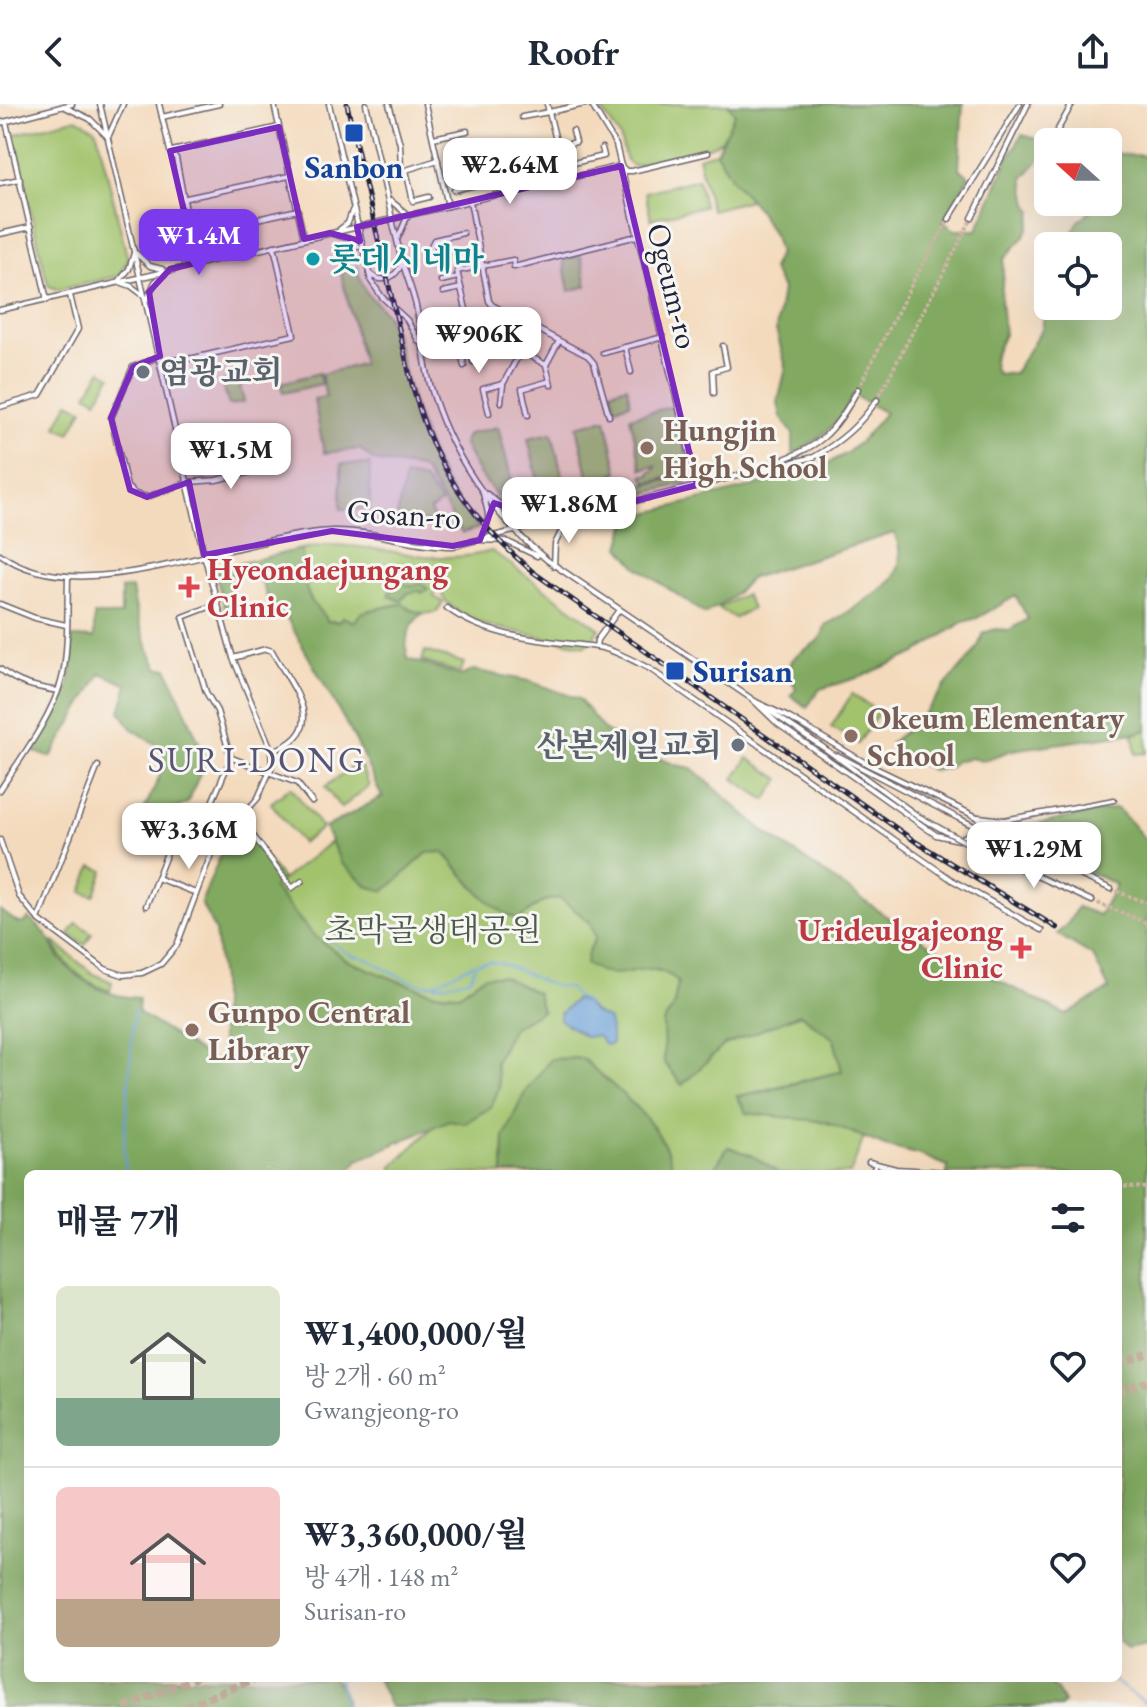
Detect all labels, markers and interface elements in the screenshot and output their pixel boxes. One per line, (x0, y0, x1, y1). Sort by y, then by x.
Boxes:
text: Roofr (528, 29, 619, 76)
icon: back (32, 30, 76, 74)
icon: share (1071, 30, 1115, 74)
marker: Sanbon (343, 122, 365, 144)
north arrow (1034, 128, 1122, 216)
map controls (1034, 128, 1122, 320)
pin: ₩2.64M (445, 138, 575, 206)
place label: Sanbon (304, 146, 404, 188)
text: ₩2.64M (461, 147, 559, 181)
pin: ₩1.4M (143, 209, 255, 277)
text: ₩1.4M (157, 218, 241, 252)
street label: Ogeum-ro (637, 219, 709, 353)
button: locate (1034, 232, 1122, 320)
place label: 롯데시네마 (329, 238, 485, 280)
marker: 롯데시네마 (304, 250, 322, 268)
pin: ₩906K (423, 307, 535, 375)
text: ₩906K (435, 316, 523, 350)
place label: 염광교회 (159, 351, 283, 393)
marker: 염광교회 (134, 363, 152, 381)
place label: Hungjin High School (663, 409, 827, 488)
pin: ₩1.5M (175, 423, 287, 491)
text: ₩1.5M (189, 432, 273, 466)
marker: Hungjin High School (638, 439, 656, 457)
pin: ₩1.86M (504, 477, 634, 545)
text: ₩1.86M (520, 486, 618, 520)
street label: Gosan-ro (345, 489, 463, 539)
place label: Hyeondaejungang Clinic (207, 548, 449, 627)
marker: Hyeondaejungang Clinic (178, 576, 200, 598)
place label: Surisan (693, 650, 793, 692)
marker: Surisan (664, 660, 686, 682)
place label: Okeum Elementary School (867, 697, 1125, 776)
place label: 산본제일교회 (537, 724, 722, 766)
marker: Okeum Elementary School (842, 727, 860, 745)
district label: SURI-DONG (148, 736, 366, 783)
marker: 산본제일교회 (729, 736, 747, 754)
pin: ₩3.36M (124, 803, 254, 871)
text: ₩3.36M (140, 812, 238, 846)
pin: ₩1.29M (969, 822, 1099, 890)
text: ₩1.29M (985, 831, 1083, 865)
park label: 초막골생태공원 (325, 909, 541, 951)
place label: Urideulgajeong Clinic (798, 909, 1004, 988)
marker: Urideulgajeong Clinic (1010, 937, 1032, 959)
place label: Gunpo Central Library (208, 991, 410, 1070)
marker: Gunpo Central Library (183, 1021, 201, 1039)
icon: filters (1046, 1196, 1090, 1240)
text: 매물 7개 (56, 1199, 181, 1243)
text: ₩1,400,000/월 (304, 1311, 528, 1355)
icon: home (120, 1318, 216, 1414)
icon: heart (1046, 1344, 1090, 1388)
text: 방 2개 · 60 m² (304, 1359, 446, 1393)
text: Gwangjeong-ro (304, 1393, 459, 1427)
text: ₩3,360,000/월 (304, 1512, 528, 1556)
icon: home (120, 1519, 216, 1615)
icon: heart (1046, 1545, 1090, 1589)
text: 방 4개 · 148 m² (304, 1560, 458, 1594)
text: Surisan-ro (304, 1594, 406, 1628)

